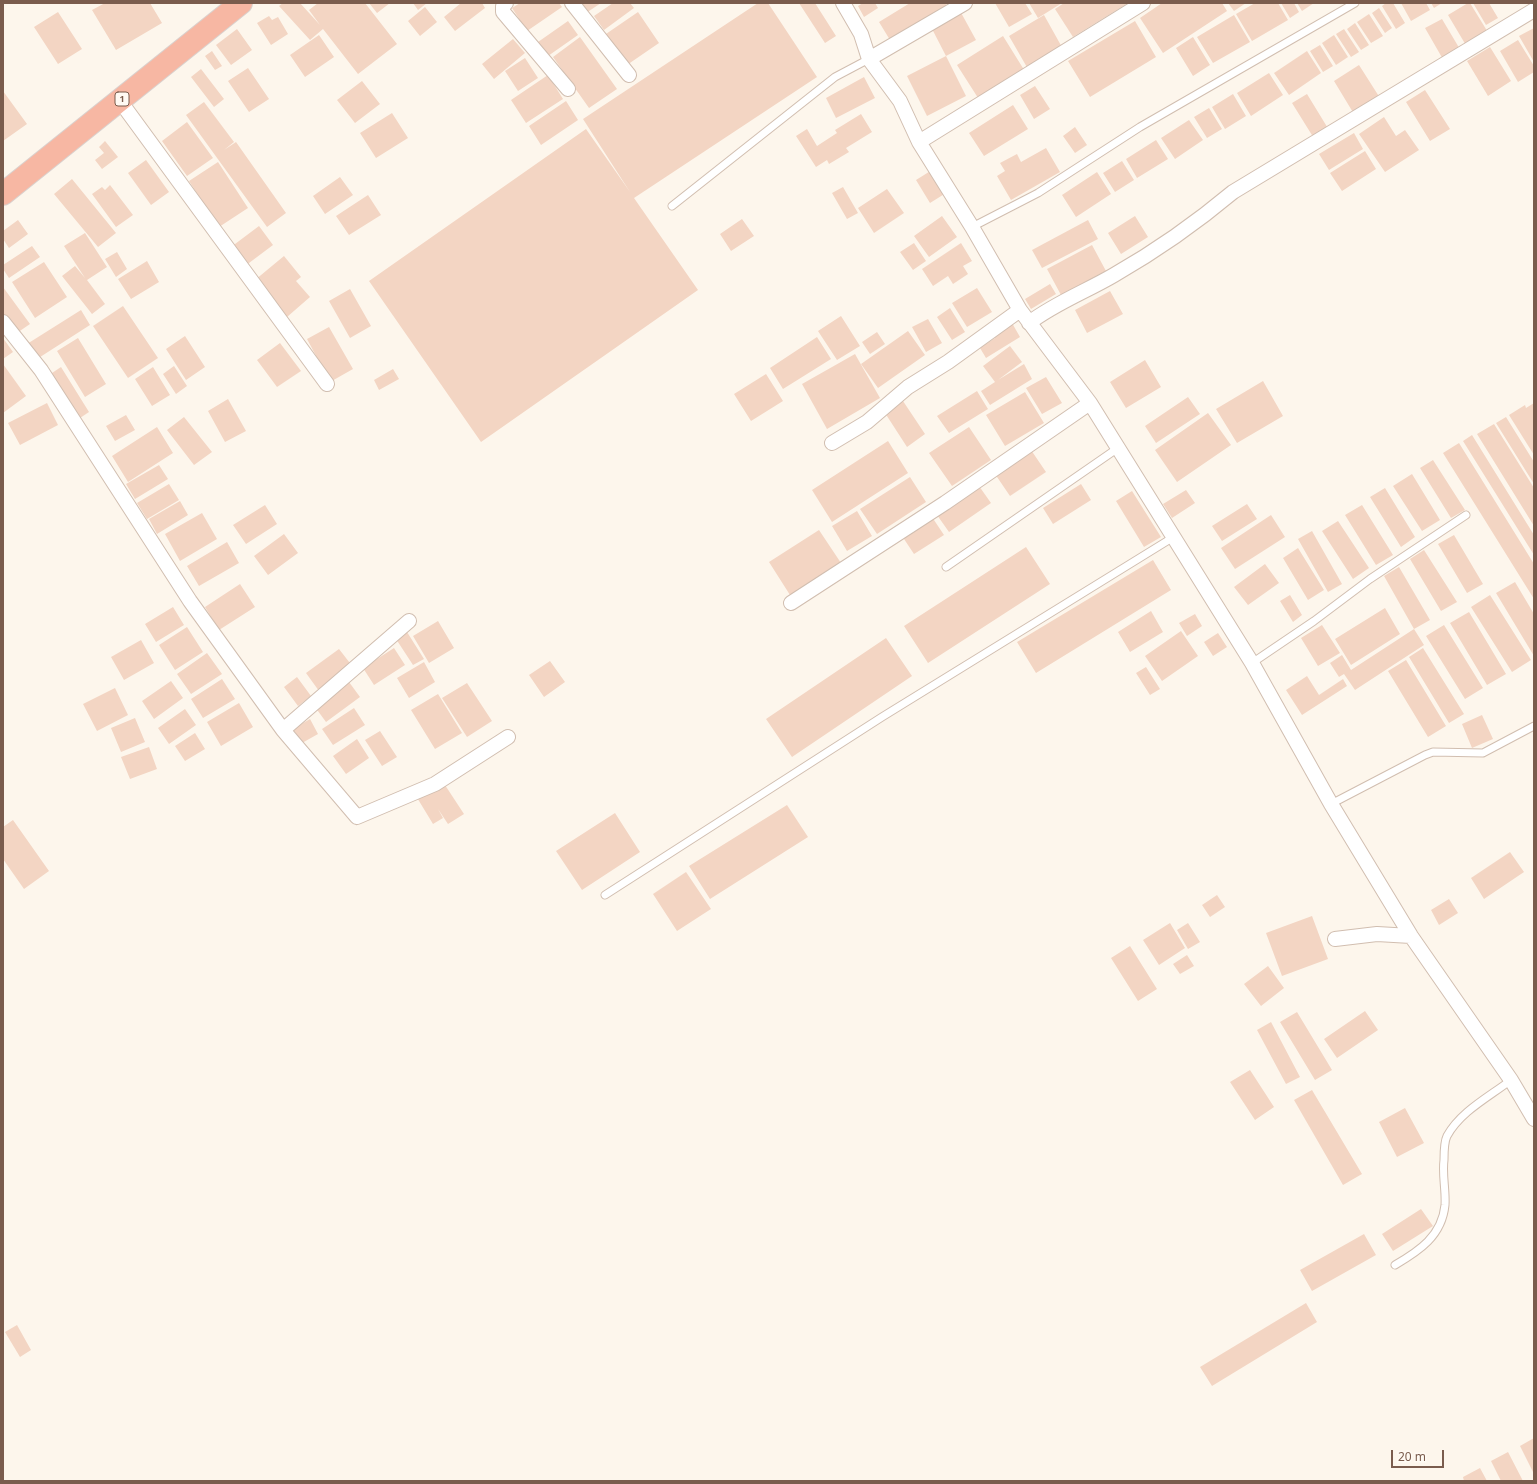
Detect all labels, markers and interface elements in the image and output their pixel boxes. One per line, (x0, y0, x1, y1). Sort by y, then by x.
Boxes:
road number: 1 (115, 92, 129, 106)
scale bar (1393, 1442, 1446, 1468)
text: 20 m (1398, 1448, 1426, 1465)

